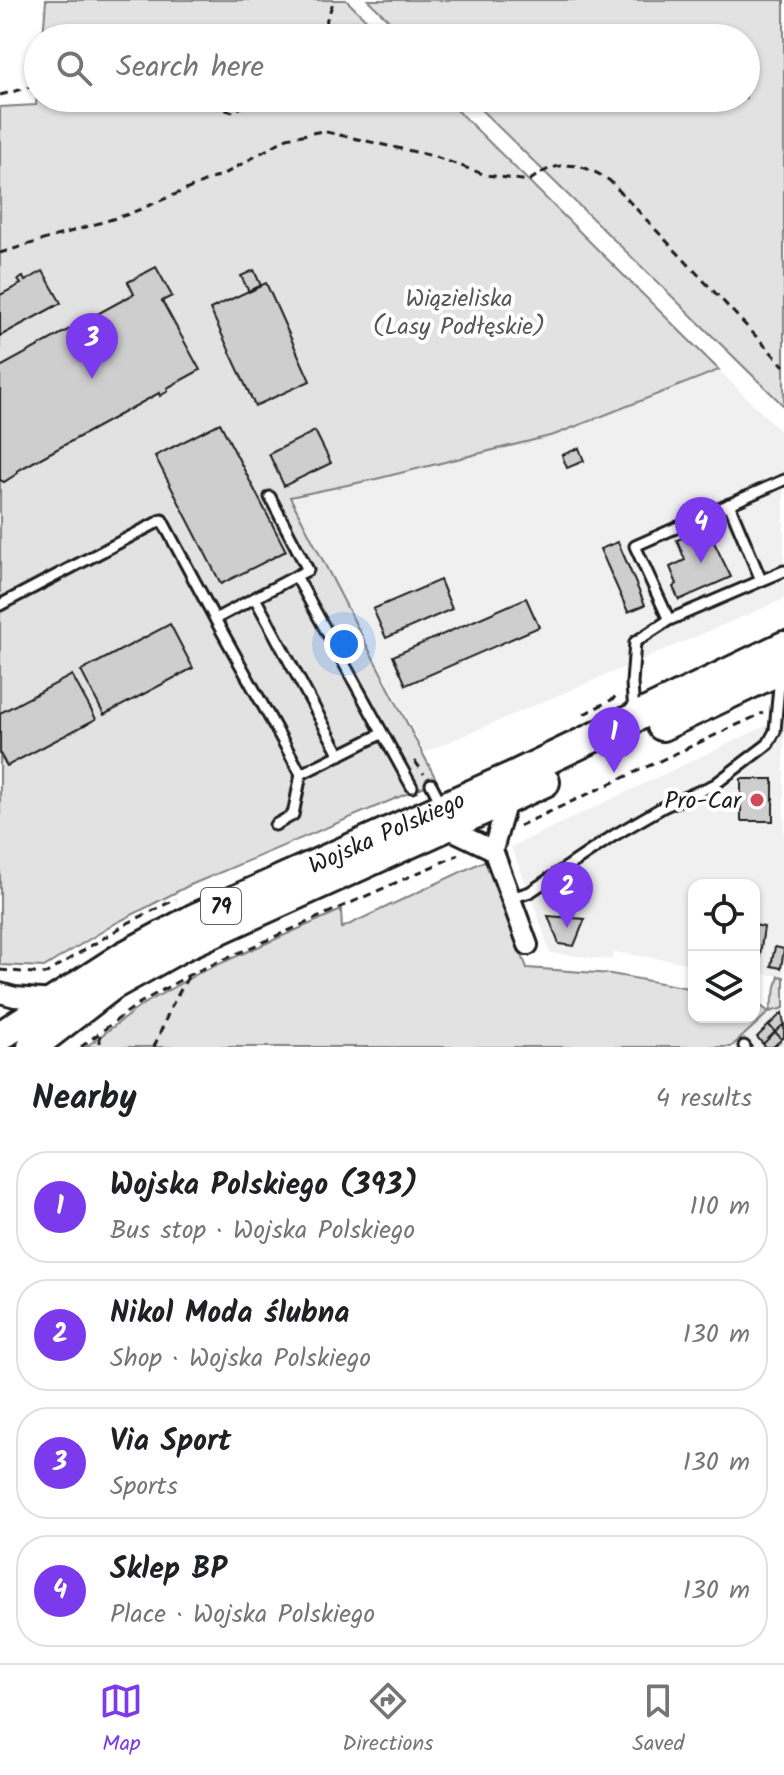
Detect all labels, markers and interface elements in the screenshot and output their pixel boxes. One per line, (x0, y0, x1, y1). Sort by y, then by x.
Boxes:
search box (24, 24, 760, 112)
text: Search here (116, 44, 264, 92)
icon: search (52, 46, 96, 90)
park label: Wiązieliska (Lasy Podłęskie) (373, 280, 545, 347)
pin: 3 (66, 313, 118, 379)
pin: 4 (675, 497, 727, 563)
your location (324, 624, 364, 664)
pin: 1 (588, 707, 640, 773)
street label: Wojska Polskiego (303, 782, 472, 886)
place label: Pro-Car (665, 782, 743, 821)
marker: Pro-Car (748, 791, 766, 809)
pin: 2 (541, 862, 593, 928)
map controls (688, 879, 760, 1023)
button: locate (688, 879, 760, 951)
road number: 79 (201, 888, 241, 924)
button: layers (688, 951, 760, 1023)
text: Nearby (32, 1072, 137, 1126)
text: 4 results (656, 1078, 752, 1120)
text: Wojska Polskiego (393) (110, 1162, 418, 1210)
text: 1 (56, 1186, 64, 1228)
text: 110 m (690, 1186, 750, 1228)
text: Bus stop · Wojska Polskiego (110, 1210, 415, 1252)
text: Nikol Moda ślubna (110, 1290, 350, 1338)
text: 2 (52, 1314, 68, 1356)
text: 130 m (683, 1314, 750, 1356)
text: Shop · Wojska Polskiego (110, 1338, 371, 1380)
text: Via Sport (110, 1418, 231, 1466)
text: 3 (53, 1442, 67, 1484)
text: 130 m (683, 1442, 750, 1484)
text: Sports (110, 1466, 178, 1508)
text: Sklep BP (110, 1546, 227, 1594)
text: 4 (53, 1570, 67, 1612)
text: 130 m (683, 1570, 750, 1612)
text: Place · Wojska Polskiego (110, 1594, 375, 1636)
tab: Map (99, 1679, 143, 1762)
tab: Directions (342, 1679, 434, 1762)
tab: Saved (632, 1679, 685, 1762)

